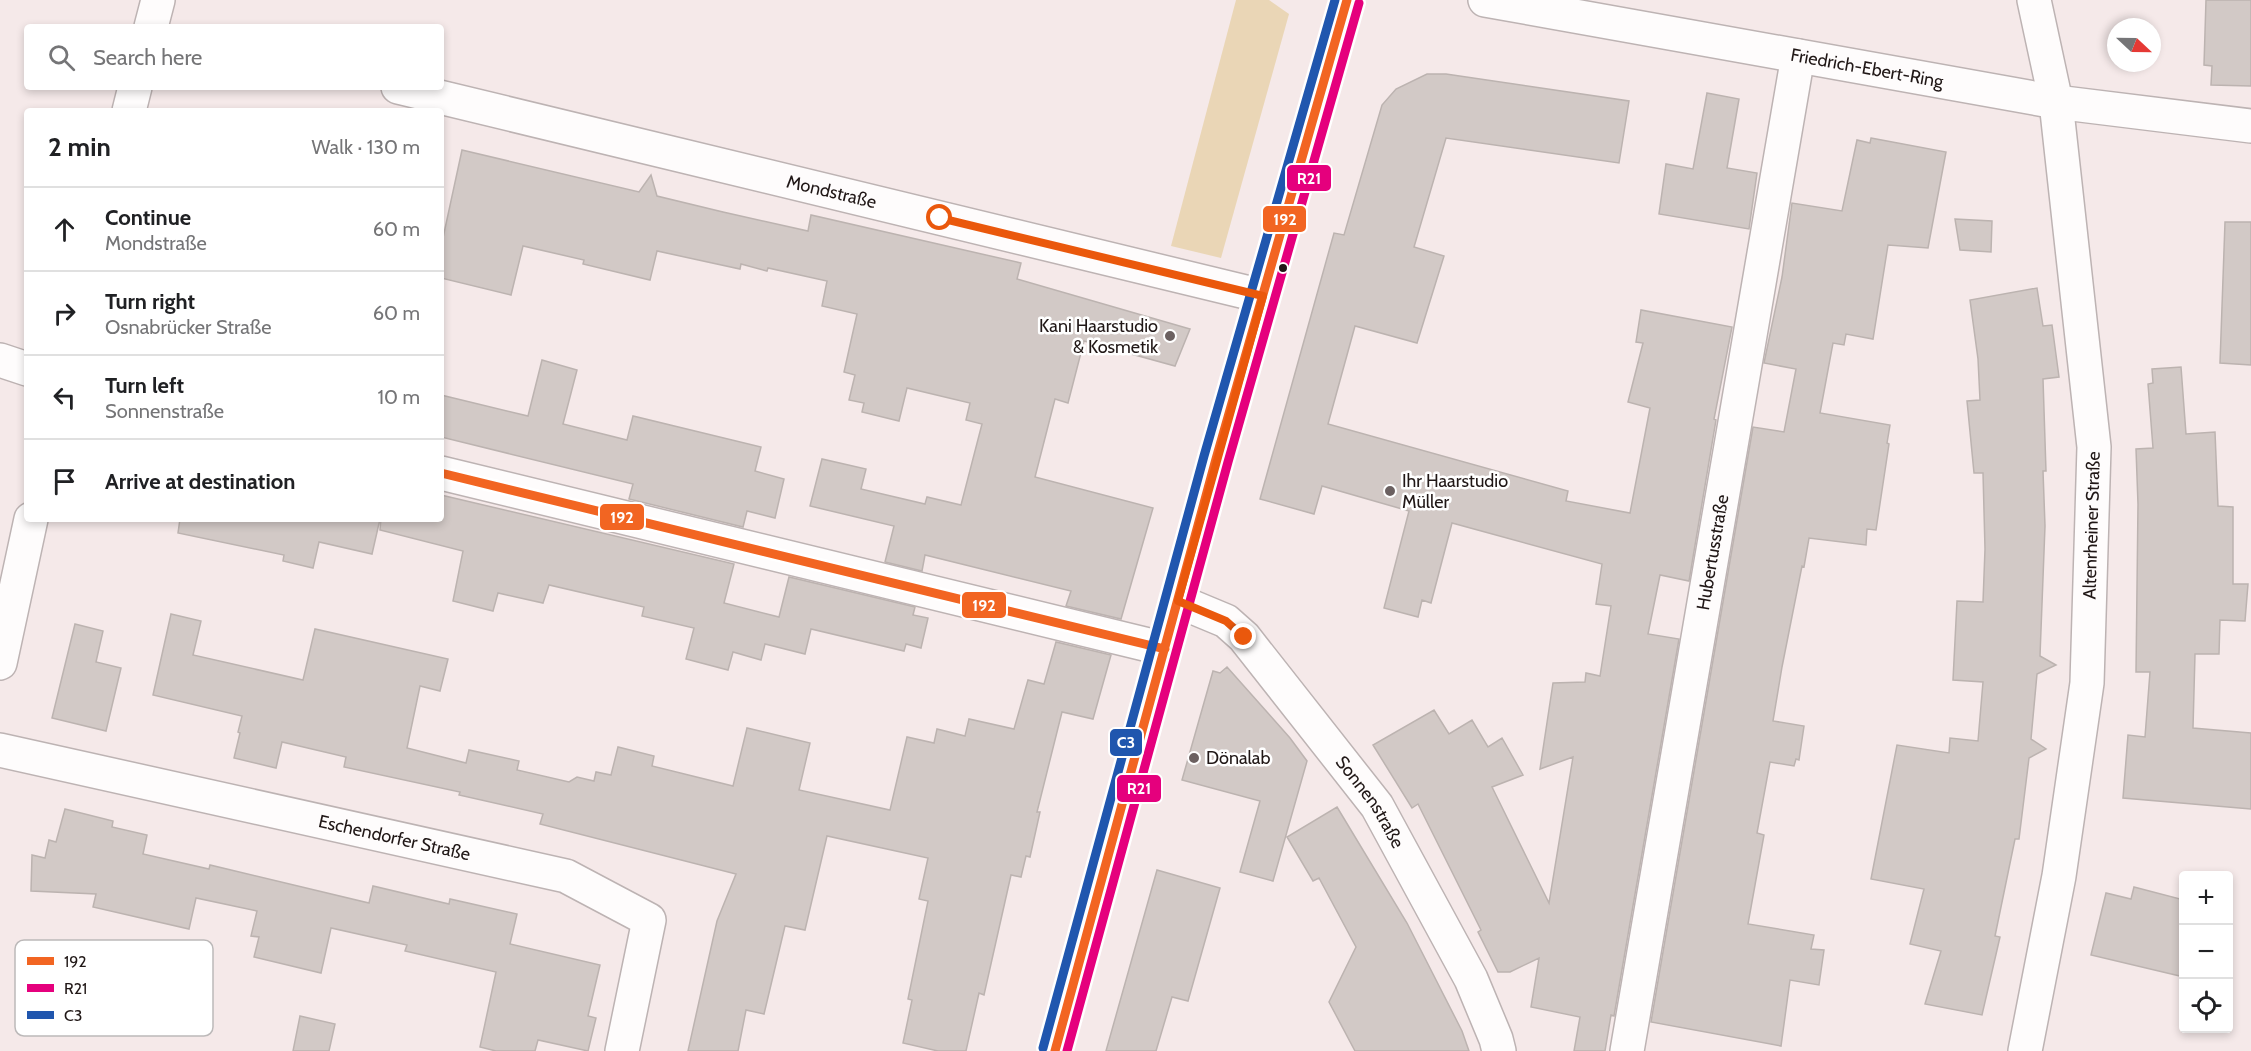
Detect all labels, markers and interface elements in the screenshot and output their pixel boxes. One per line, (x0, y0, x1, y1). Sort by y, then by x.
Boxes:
north arrow (2107, 18, 2161, 72)
search box (24, 24, 444, 90)
icon: search (45, 41, 78, 74)
text: Search here (93, 44, 202, 71)
street label: Friedrich-Ebert-Ring (1789, 44, 1946, 93)
text: 2 min (48, 131, 111, 163)
text: Walk · 130 m (312, 135, 420, 159)
line badge: R21 (1286, 164, 1332, 192)
text: R21 (1297, 169, 1321, 188)
street label: Mondstraße (784, 170, 879, 213)
text: Continue (105, 204, 191, 231)
route start (926, 204, 952, 230)
line badge: 192 (1262, 205, 1307, 233)
text: 192 (1273, 210, 1297, 229)
icon: ahead (48, 213, 81, 246)
text: 60 m (373, 217, 420, 241)
text: Mondstraße (105, 231, 207, 255)
unlabelled marker (1277, 262, 1289, 274)
text: Turn right (105, 288, 195, 315)
icon: right (48, 297, 81, 330)
text: 60 m (373, 301, 420, 325)
text: Osnabrücker Straße (105, 315, 271, 339)
place label: Kani Haarstudio & Kosmetik (1039, 315, 1159, 358)
marker: Kani Haarstudio & Kosmetik (1163, 329, 1177, 343)
text: Turn left (105, 372, 184, 399)
icon: left (48, 381, 81, 414)
text: 10 m (377, 385, 420, 409)
text: Sonnenstraße (105, 399, 224, 423)
street label: Altenrheiner Straße (2078, 451, 2105, 600)
icon: arrive (48, 465, 81, 498)
text: Arrive at destination (105, 468, 295, 495)
place label: Ihr Haarstudio Müller (1402, 470, 1508, 513)
marker: Ihr Haarstudio Müller (1383, 484, 1397, 498)
street label: Hubertusstraße (1692, 493, 1733, 612)
line badge: 192 (599, 503, 645, 531)
text: 192 (610, 508, 634, 527)
line badge: 192 (961, 591, 1007, 619)
text: 192 (972, 596, 996, 615)
route end (1230, 623, 1256, 649)
line badge: C3 (1109, 728, 1143, 757)
text: C3 (1117, 733, 1135, 752)
place label: Dönalab (1206, 747, 1270, 769)
marker: Dönalab (1187, 751, 1201, 765)
street label: Sonnenstraße (1331, 752, 1409, 852)
line badge: R21 (1116, 774, 1162, 803)
text: R21 (1127, 779, 1151, 798)
street label: Eschendorfer Straße (316, 810, 472, 865)
map controls (2179, 871, 2233, 1033)
button: + (2179, 871, 2233, 925)
button: − (2179, 925, 2233, 979)
legend (15, 940, 213, 1036)
text: 192 (64, 952, 87, 971)
text: R21 (64, 979, 87, 998)
button: locate (2179, 979, 2233, 1033)
text: C3 (64, 1006, 83, 1025)

